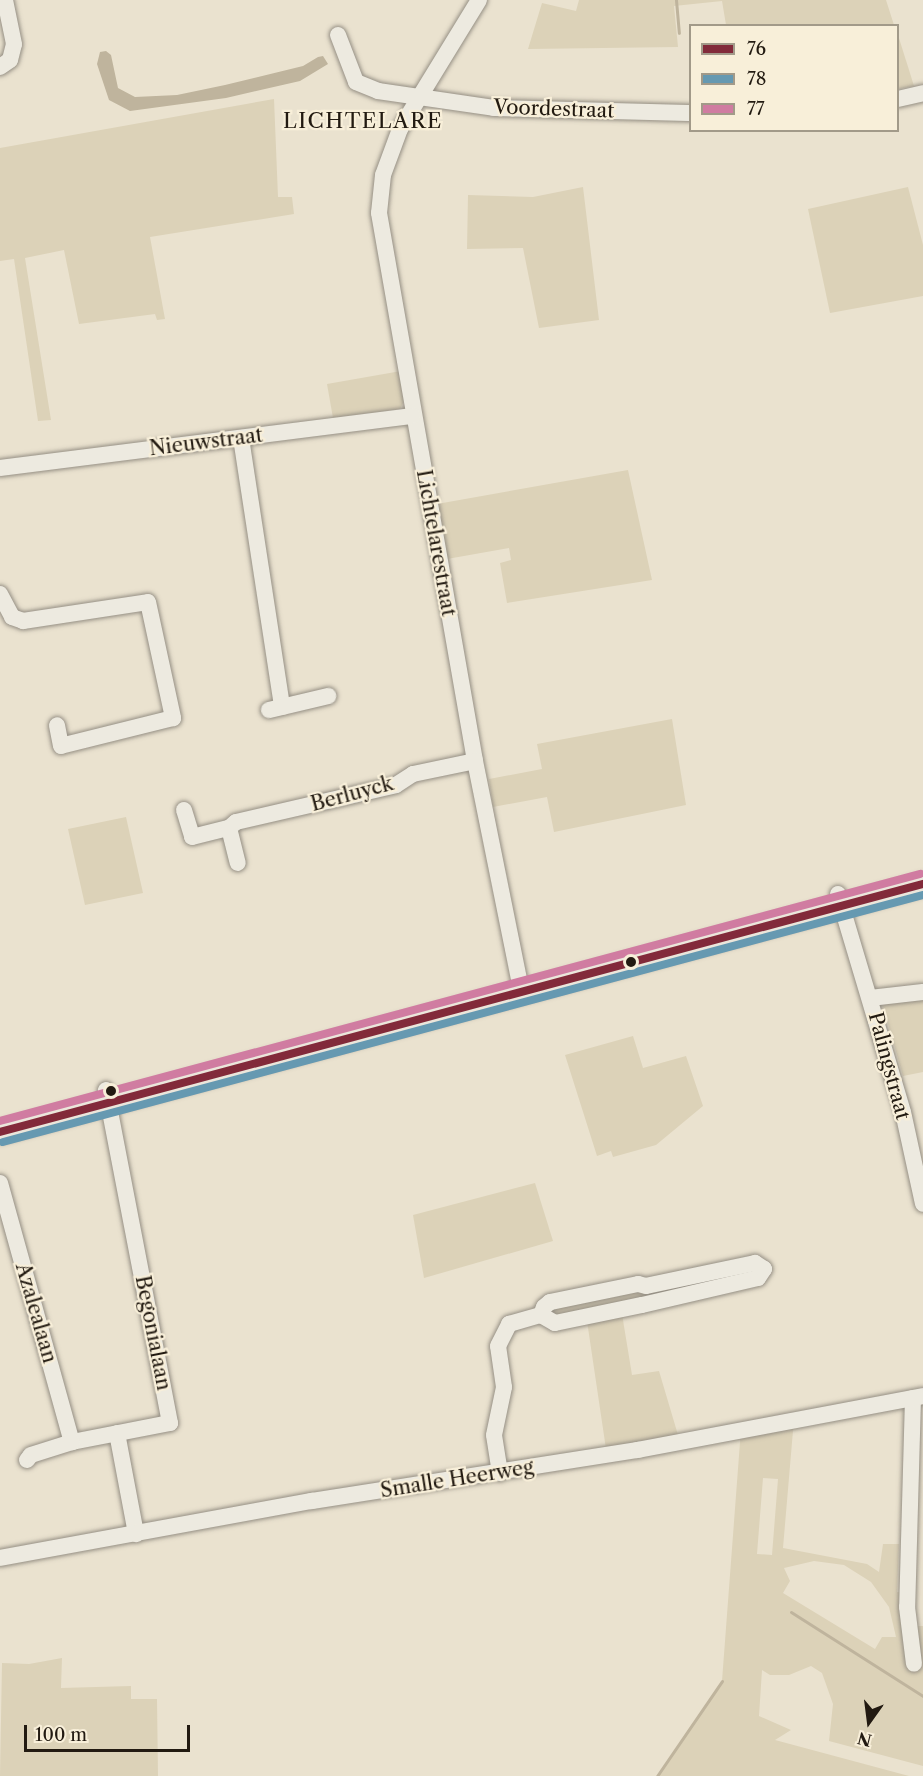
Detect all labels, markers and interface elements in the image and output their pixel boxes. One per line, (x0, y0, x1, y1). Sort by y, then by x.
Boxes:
legend (689, 24, 899, 132)
text: 76 (747, 38, 766, 60)
text: 78 (747, 68, 767, 90)
street label: Voordestraat (493, 95, 615, 123)
text: 77 (747, 98, 765, 120)
district label: LICHTELARE (283, 108, 443, 134)
street label: Nieuwstraat (148, 423, 264, 461)
street label: Lichtelarestraat (411, 468, 461, 618)
street label: Berluyck (308, 771, 396, 817)
unlabelled marker (625, 956, 637, 968)
street label: Palingstraat (863, 1009, 915, 1123)
unlabelled marker (105, 1085, 117, 1097)
street label: Azalealaan (10, 1260, 62, 1366)
street label: Begonialaan (130, 1273, 176, 1393)
street label: Smalle Heerweg (379, 1455, 535, 1503)
north arrow (839, 1692, 899, 1752)
scale bar (27, 1713, 194, 1751)
text: 100 m (35, 1724, 87, 1746)
text: N (855, 1728, 874, 1751)

